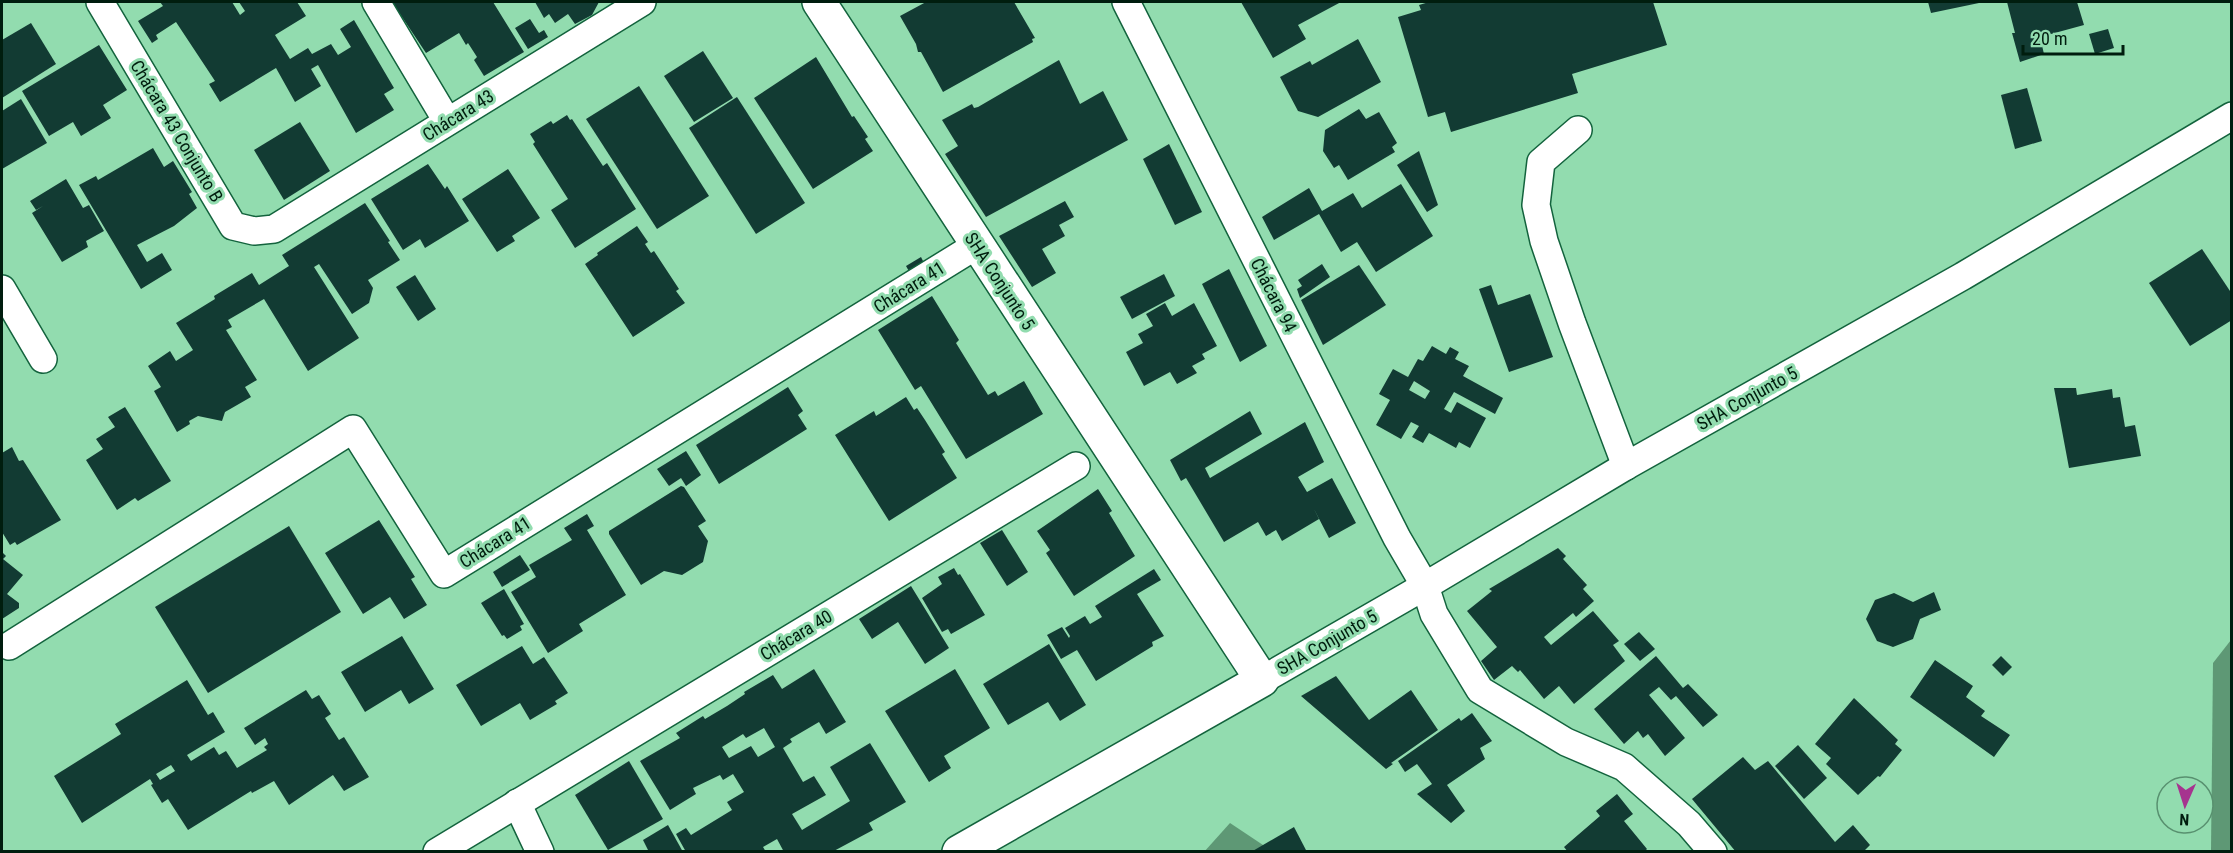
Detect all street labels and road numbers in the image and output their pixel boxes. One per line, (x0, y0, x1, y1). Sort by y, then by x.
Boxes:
street label: Chácara 43 Conjunto B (126, 56, 228, 206)
street label: Chácara 43 (418, 85, 498, 145)
street label: SHA Conjunto 5 (961, 228, 1039, 334)
street label: Chácara 94 (1246, 255, 1302, 336)
street label: Chácara 41 (869, 257, 949, 317)
street label: SHA Conjunto 5 (1693, 362, 1801, 434)
street label: Chácara 41 (455, 512, 535, 572)
street label: Chácara 40 (756, 605, 836, 665)
street label: SHA Conjunto 5 (1273, 605, 1381, 679)

